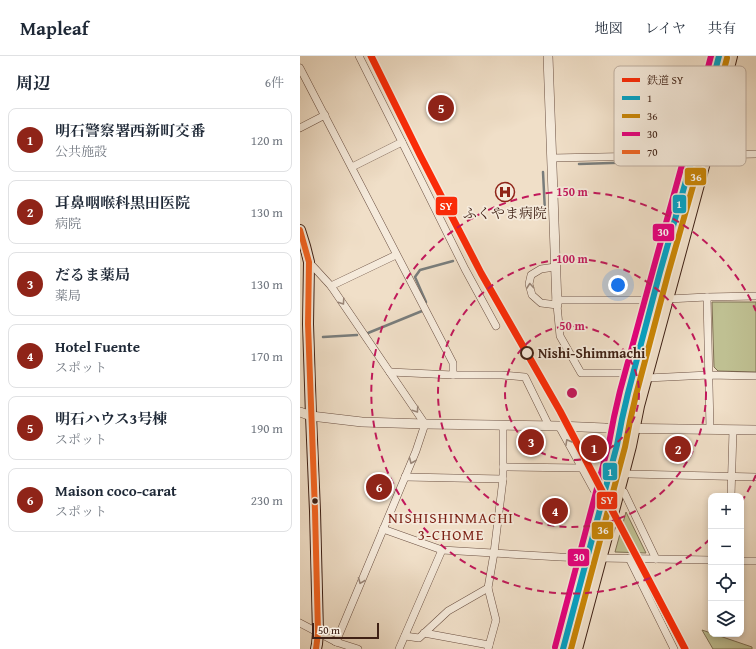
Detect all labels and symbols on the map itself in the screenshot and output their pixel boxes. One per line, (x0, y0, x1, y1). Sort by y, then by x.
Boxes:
legend (614, 66, 746, 166)
text: 鉄道 SY (647, 72, 684, 88)
text: 1 (647, 90, 652, 106)
pin: 5 (428, 93, 454, 123)
text: 36 (647, 108, 658, 124)
text: 30 (647, 126, 658, 142)
text: 70 (647, 144, 658, 160)
line badge: 36 (684, 167, 707, 186)
text: 36 (690, 169, 702, 185)
hospital icon: ふくやま病院 (494, 181, 516, 203)
text: 150 m (556, 183, 589, 200)
line badge: 1 (672, 194, 687, 214)
line badge: SY (435, 196, 458, 216)
text: 1 (676, 196, 682, 212)
text: SY (440, 198, 452, 214)
place label: ふくやま病院 (463, 203, 547, 223)
line badge: 30 (652, 223, 675, 242)
text: 30 (657, 224, 669, 240)
text: 100 m (556, 250, 589, 267)
your location (608, 275, 628, 295)
one-way arrow (526, 283, 535, 289)
one-way arrow (337, 298, 345, 305)
text: 50 m (559, 317, 585, 334)
place label: Nishi-Shimmachi (538, 343, 646, 363)
marker: Nishi-Shimmachi (520, 346, 534, 360)
centre of rings (565, 386, 579, 400)
one-way arrow (411, 405, 418, 412)
pin: 3 (518, 427, 544, 457)
pin: 1 (581, 433, 607, 463)
pin: 2 (665, 434, 691, 464)
one-way arrow (565, 439, 572, 446)
one-way arrow (408, 457, 416, 464)
line badge: 1 (602, 462, 618, 481)
text: 1 (607, 464, 613, 480)
pin: 6 (366, 472, 392, 502)
line badge: SY (596, 491, 618, 510)
text: SY (601, 492, 613, 508)
unlabelled marker (310, 496, 320, 506)
pin: 4 (542, 496, 568, 526)
district label: NISHISHINMACHI 3-CHOME (388, 507, 514, 545)
line badge: 36 (591, 521, 614, 540)
text: 36 (597, 522, 609, 538)
line badge: 30 (567, 548, 590, 567)
text: 30 (573, 549, 585, 565)
one-way arrow (358, 577, 366, 584)
scale bar (312, 621, 379, 640)

